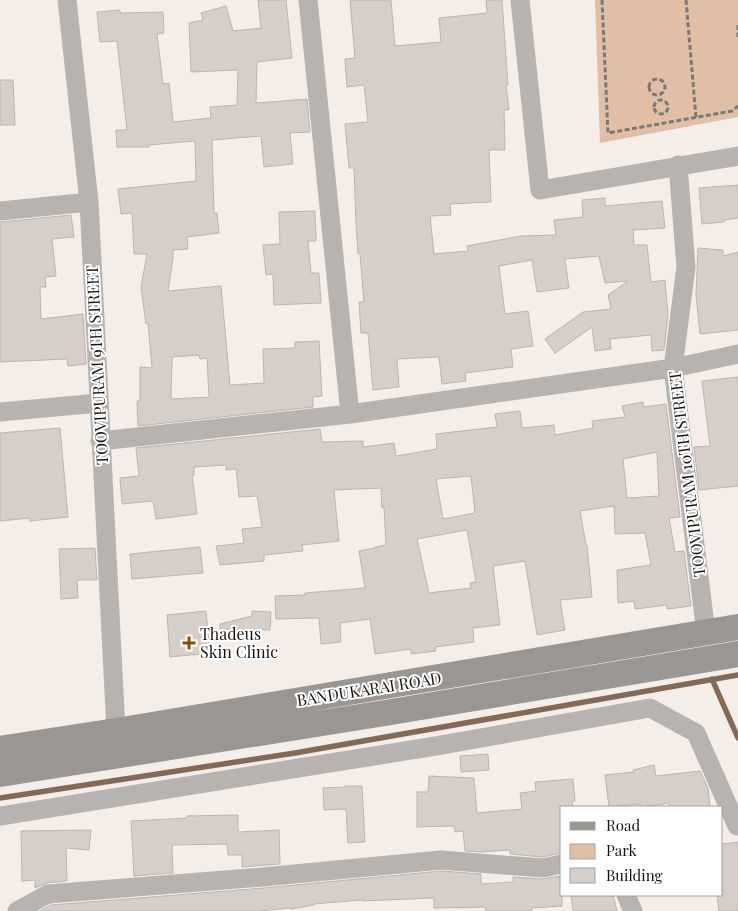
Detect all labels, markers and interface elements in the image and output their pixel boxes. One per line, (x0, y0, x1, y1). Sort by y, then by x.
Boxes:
street label: TOOVIPURAM 9TH STREET (81, 265, 112, 465)
street label: TOOVIPURAM 10TH STREET (663, 370, 710, 578)
place label: Thadeus Skin Clinic (200, 623, 278, 662)
marker: Thadeus Skin Clinic (182, 636, 196, 650)
street label: BANDUKARAI ROAD (295, 667, 443, 710)
legend (560, 806, 723, 896)
text: Road (606, 815, 640, 835)
text: Park (606, 840, 638, 860)
text: Building (606, 865, 663, 885)

